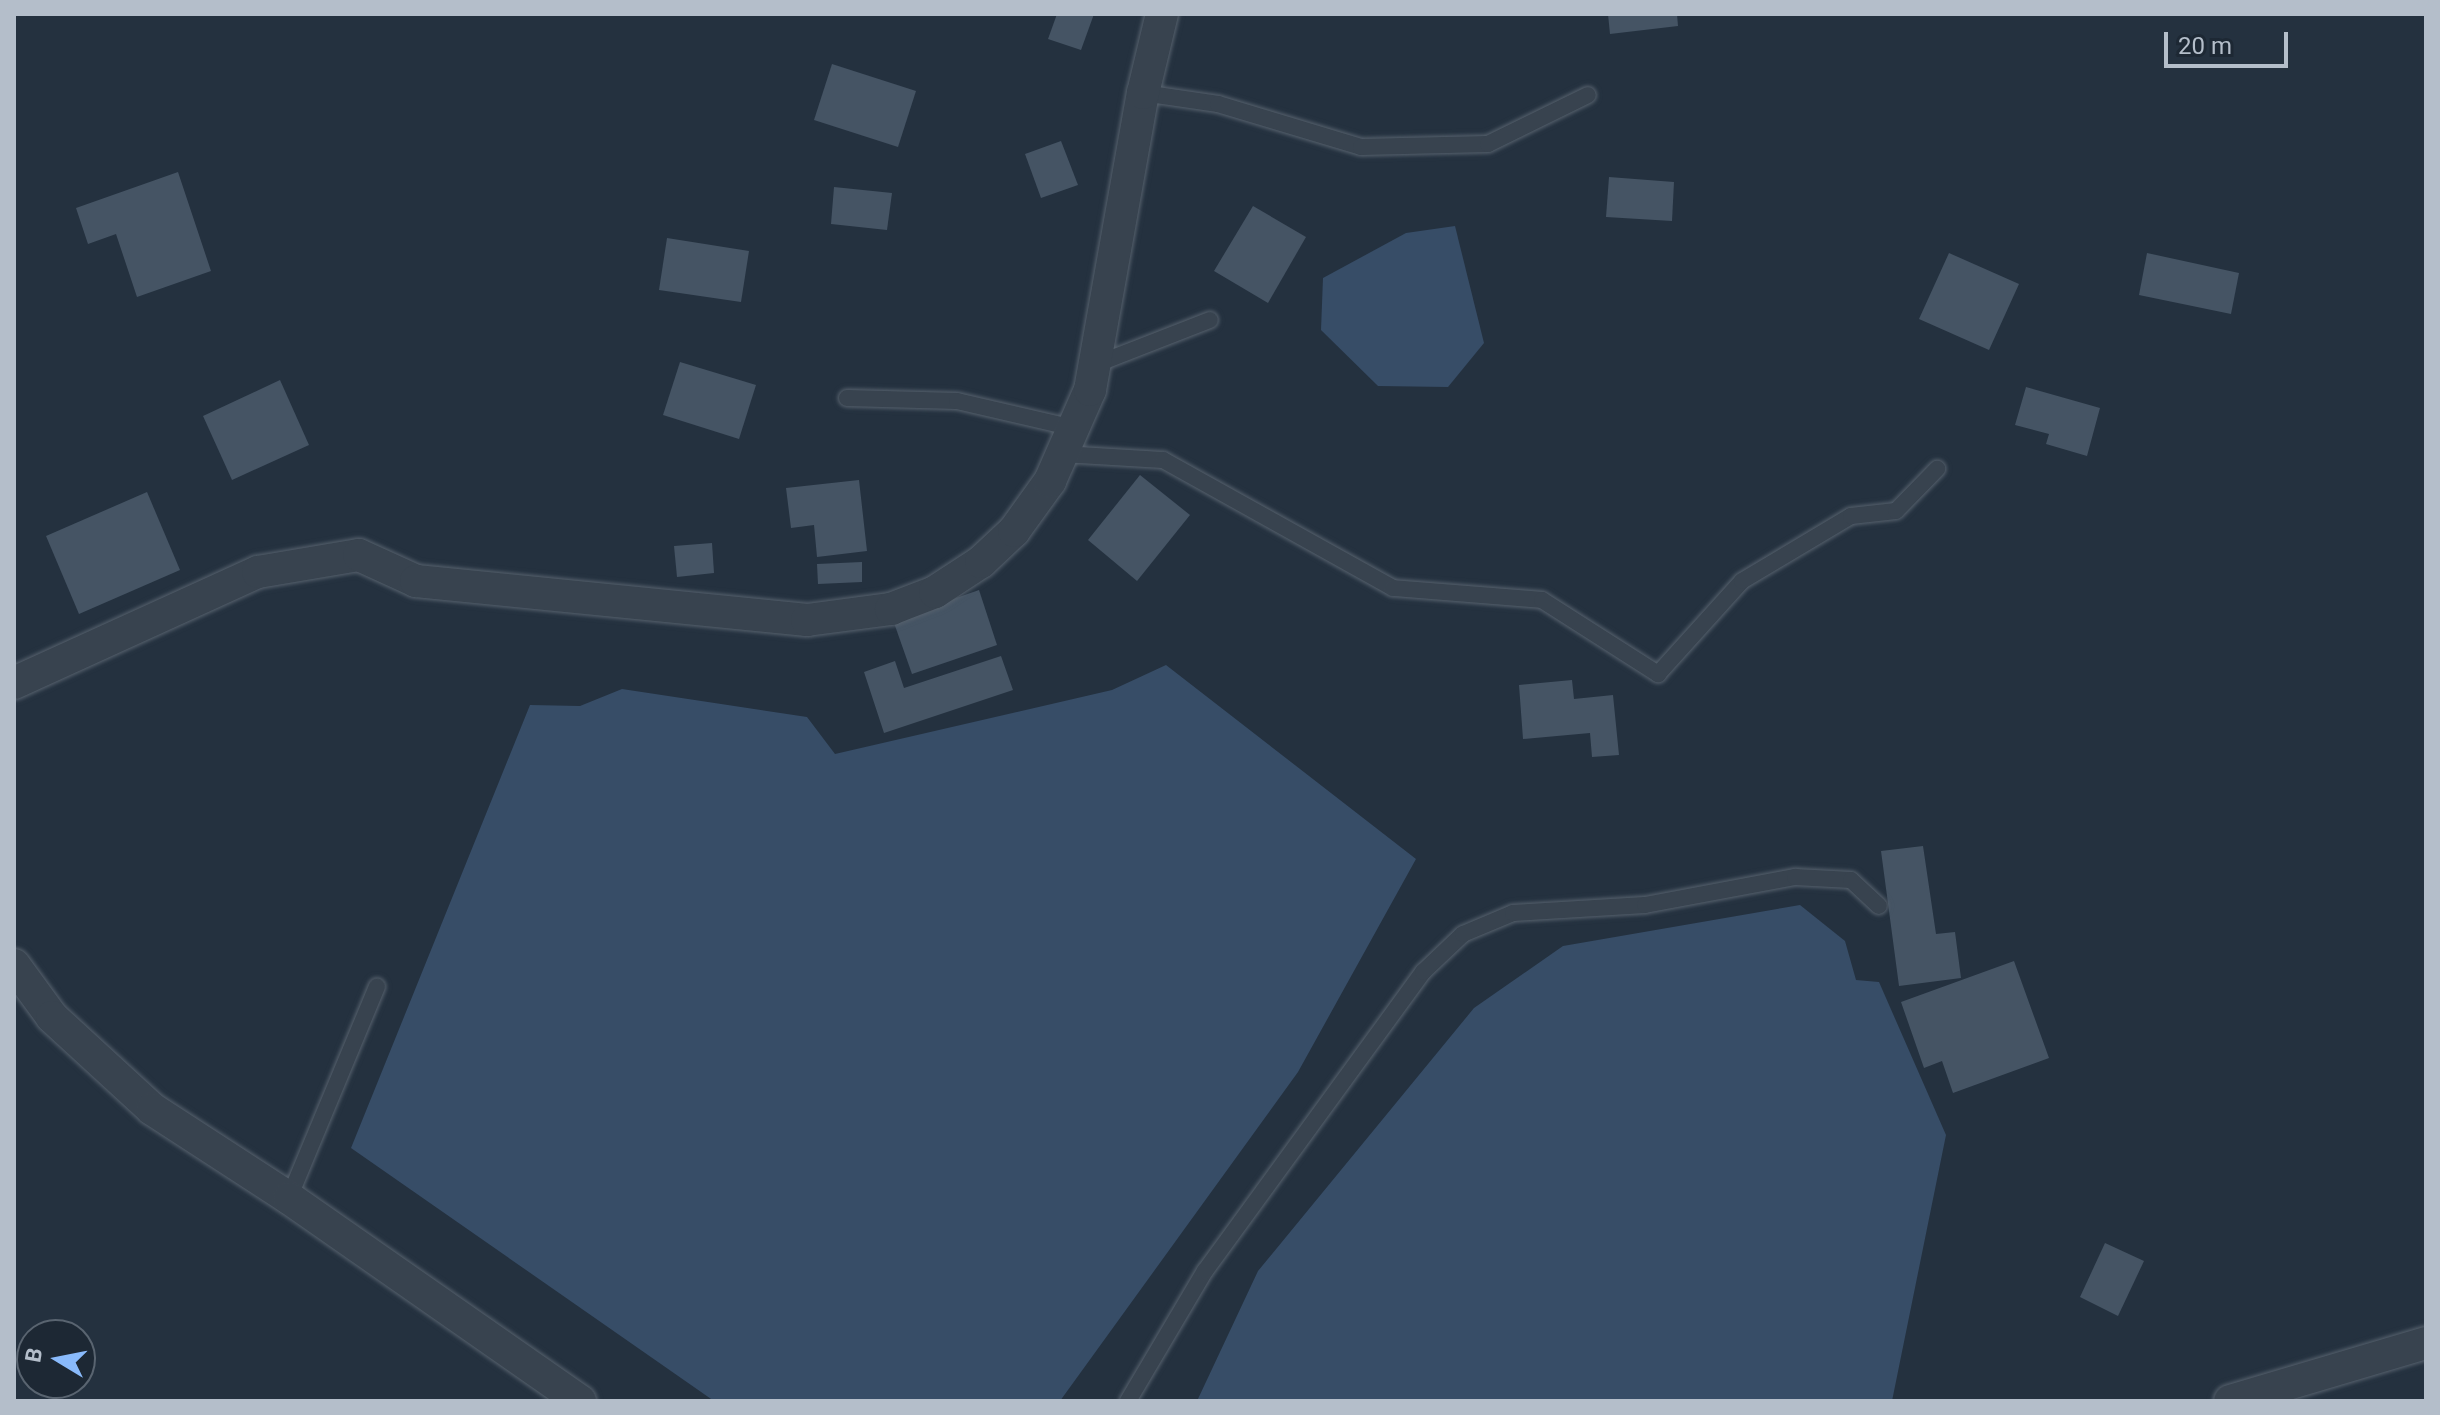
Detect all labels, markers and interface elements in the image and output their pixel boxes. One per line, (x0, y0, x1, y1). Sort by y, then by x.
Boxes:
scale bar (2168, 16, 2292, 66)
text: 20 m (2178, 32, 2232, 60)
north arrow (16, 1319, 96, 1399)
text: B (20, 1346, 47, 1364)

